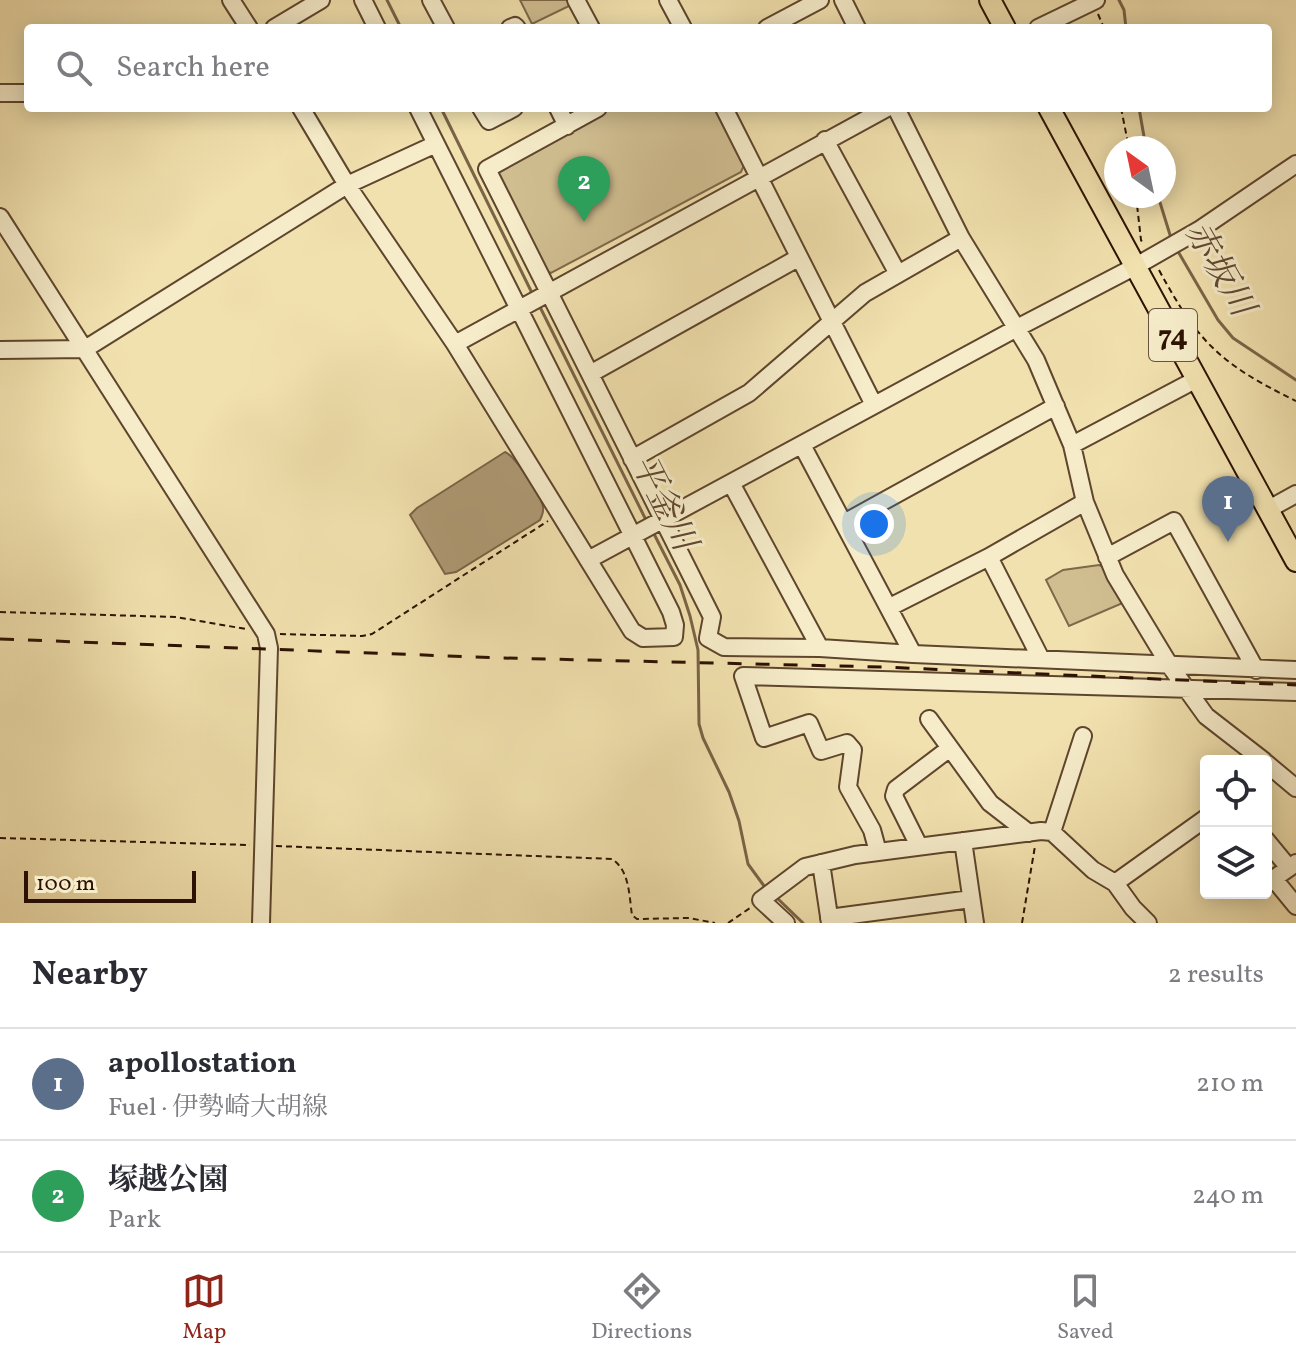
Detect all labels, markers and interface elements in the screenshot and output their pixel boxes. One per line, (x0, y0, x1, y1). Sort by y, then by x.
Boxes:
search box (24, 24, 1272, 112)
icon: search (52, 46, 96, 90)
text: Search here (116, 47, 270, 89)
north arrow (1104, 136, 1176, 208)
pin: 2 (558, 156, 610, 222)
water label: 赤坂川 (1172, 214, 1266, 329)
road number: 74 (1149, 309, 1197, 361)
water label: 平釜川 (618, 447, 708, 563)
pin: 1 (1202, 476, 1254, 542)
your location (854, 504, 894, 544)
map controls (1200, 755, 1272, 899)
button: locate (1200, 755, 1272, 827)
button: layers (1200, 827, 1272, 899)
scale bar (24, 867, 196, 903)
text: 100 m (36, 869, 95, 900)
text: Nearby (32, 952, 148, 999)
text: 2 results (1168, 957, 1264, 993)
text: apollostation (108, 1043, 297, 1085)
text: 1 (53, 1066, 63, 1102)
text: 210 m (1196, 1066, 1264, 1102)
text: Fuel · 伊勢崎大胡線 (108, 1090, 328, 1126)
text: 塚越公園 (108, 1160, 228, 1202)
text: 2 (51, 1178, 65, 1214)
text: 240 m (1192, 1178, 1264, 1214)
text: Park (108, 1202, 161, 1238)
tab: Map (182, 1269, 226, 1348)
tab: Directions (591, 1269, 692, 1348)
tab: Saved (1057, 1269, 1114, 1348)

